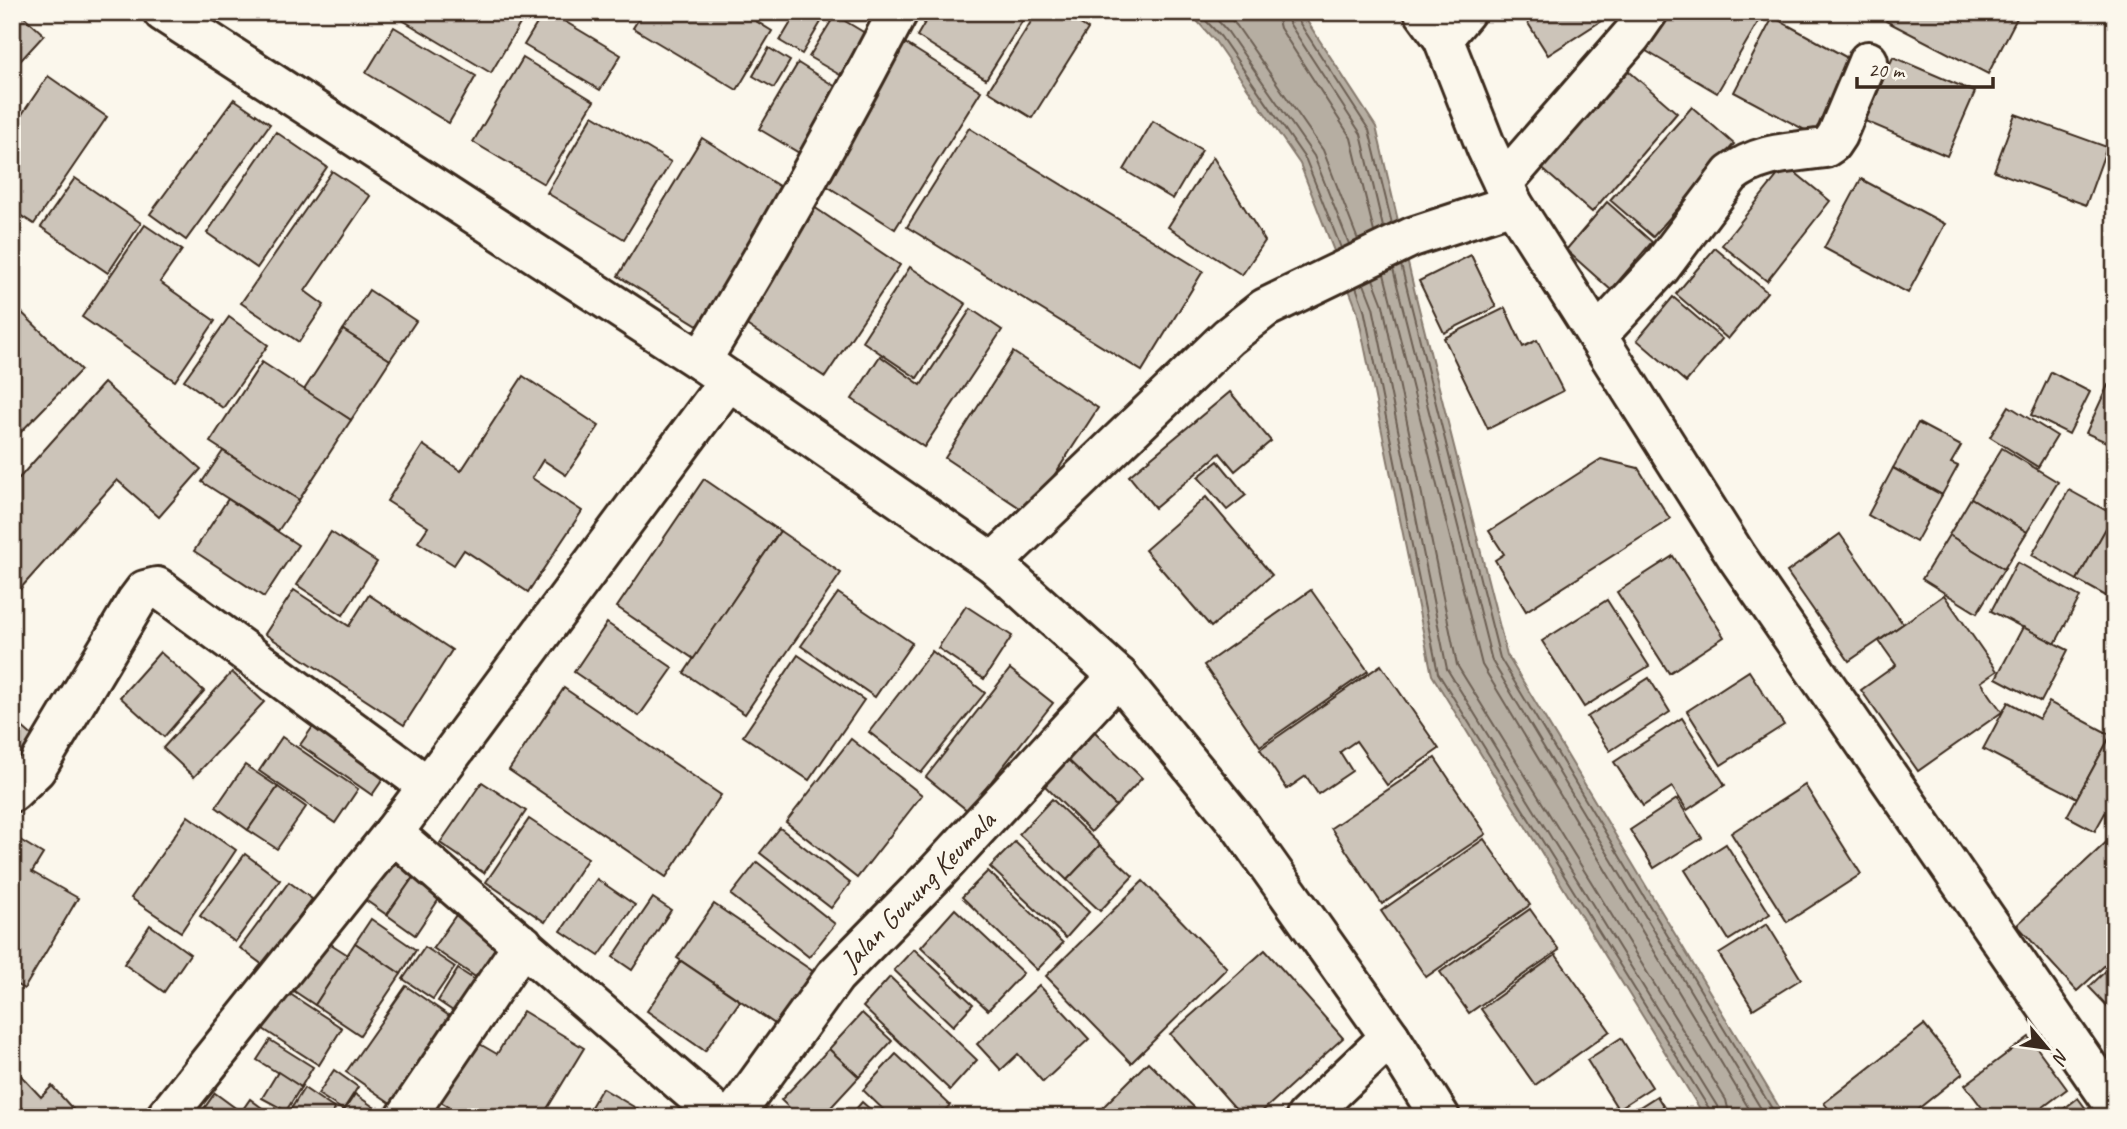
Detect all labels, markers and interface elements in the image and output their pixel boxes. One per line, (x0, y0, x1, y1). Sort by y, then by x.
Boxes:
scale bar (1857, 46, 1994, 90)
text: 20 m (1868, 57, 1906, 83)
street label: Jalan Gunung Keumala (831, 802, 1004, 979)
north arrow (2011, 1014, 2082, 1084)
text: N (2046, 1045, 2074, 1070)

